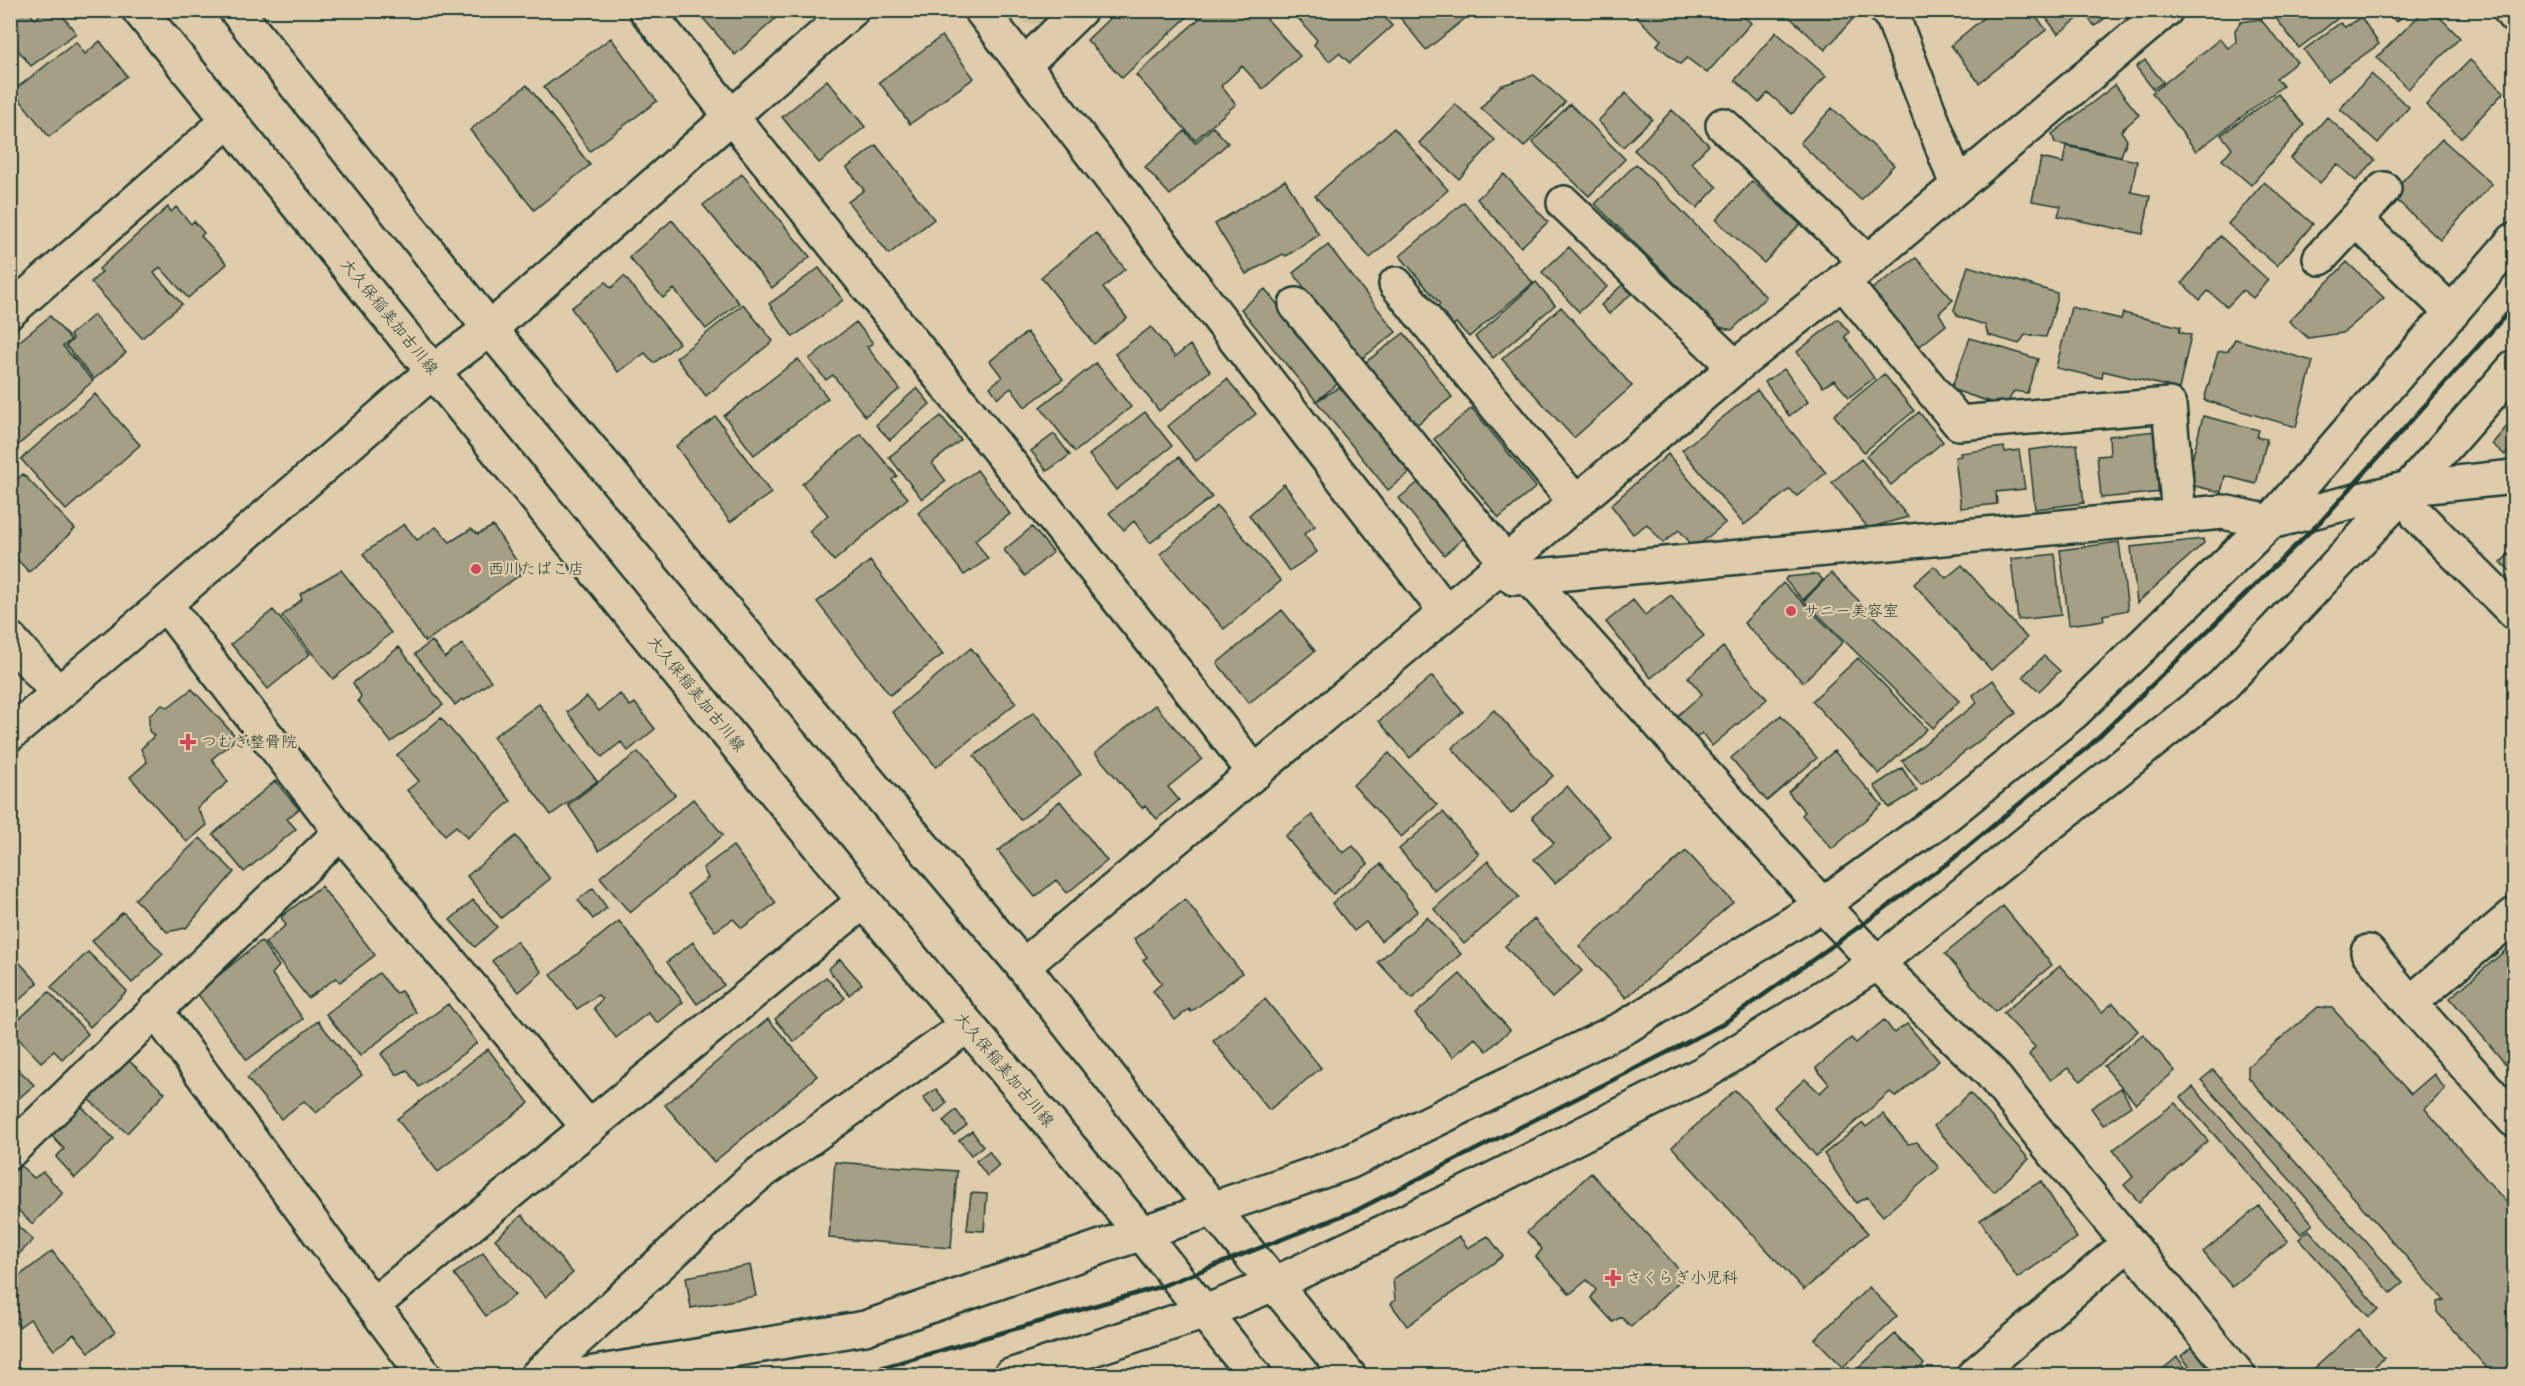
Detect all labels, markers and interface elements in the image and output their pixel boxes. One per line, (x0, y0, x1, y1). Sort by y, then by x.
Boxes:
street label: 大久保稲美加古川線 (336, 255, 442, 379)
place label: 西川たばこ店 (488, 560, 584, 579)
marker: 西川たばこ店 (469, 562, 483, 576)
place label: サニー美容室 (1803, 602, 1899, 621)
marker: サニー美容室 (1784, 604, 1798, 618)
street label: 大久保稲美加古川線 (643, 632, 749, 756)
marker: つむぎ整骨院 (179, 733, 197, 751)
place label: つむぎ整骨院 (201, 733, 297, 752)
street label: 大久保稲美加古川線 (950, 1009, 1058, 1131)
marker: さくらぎ小児科 (1604, 1269, 1622, 1287)
place label: さくらぎ小児科 (1626, 1269, 1738, 1288)

